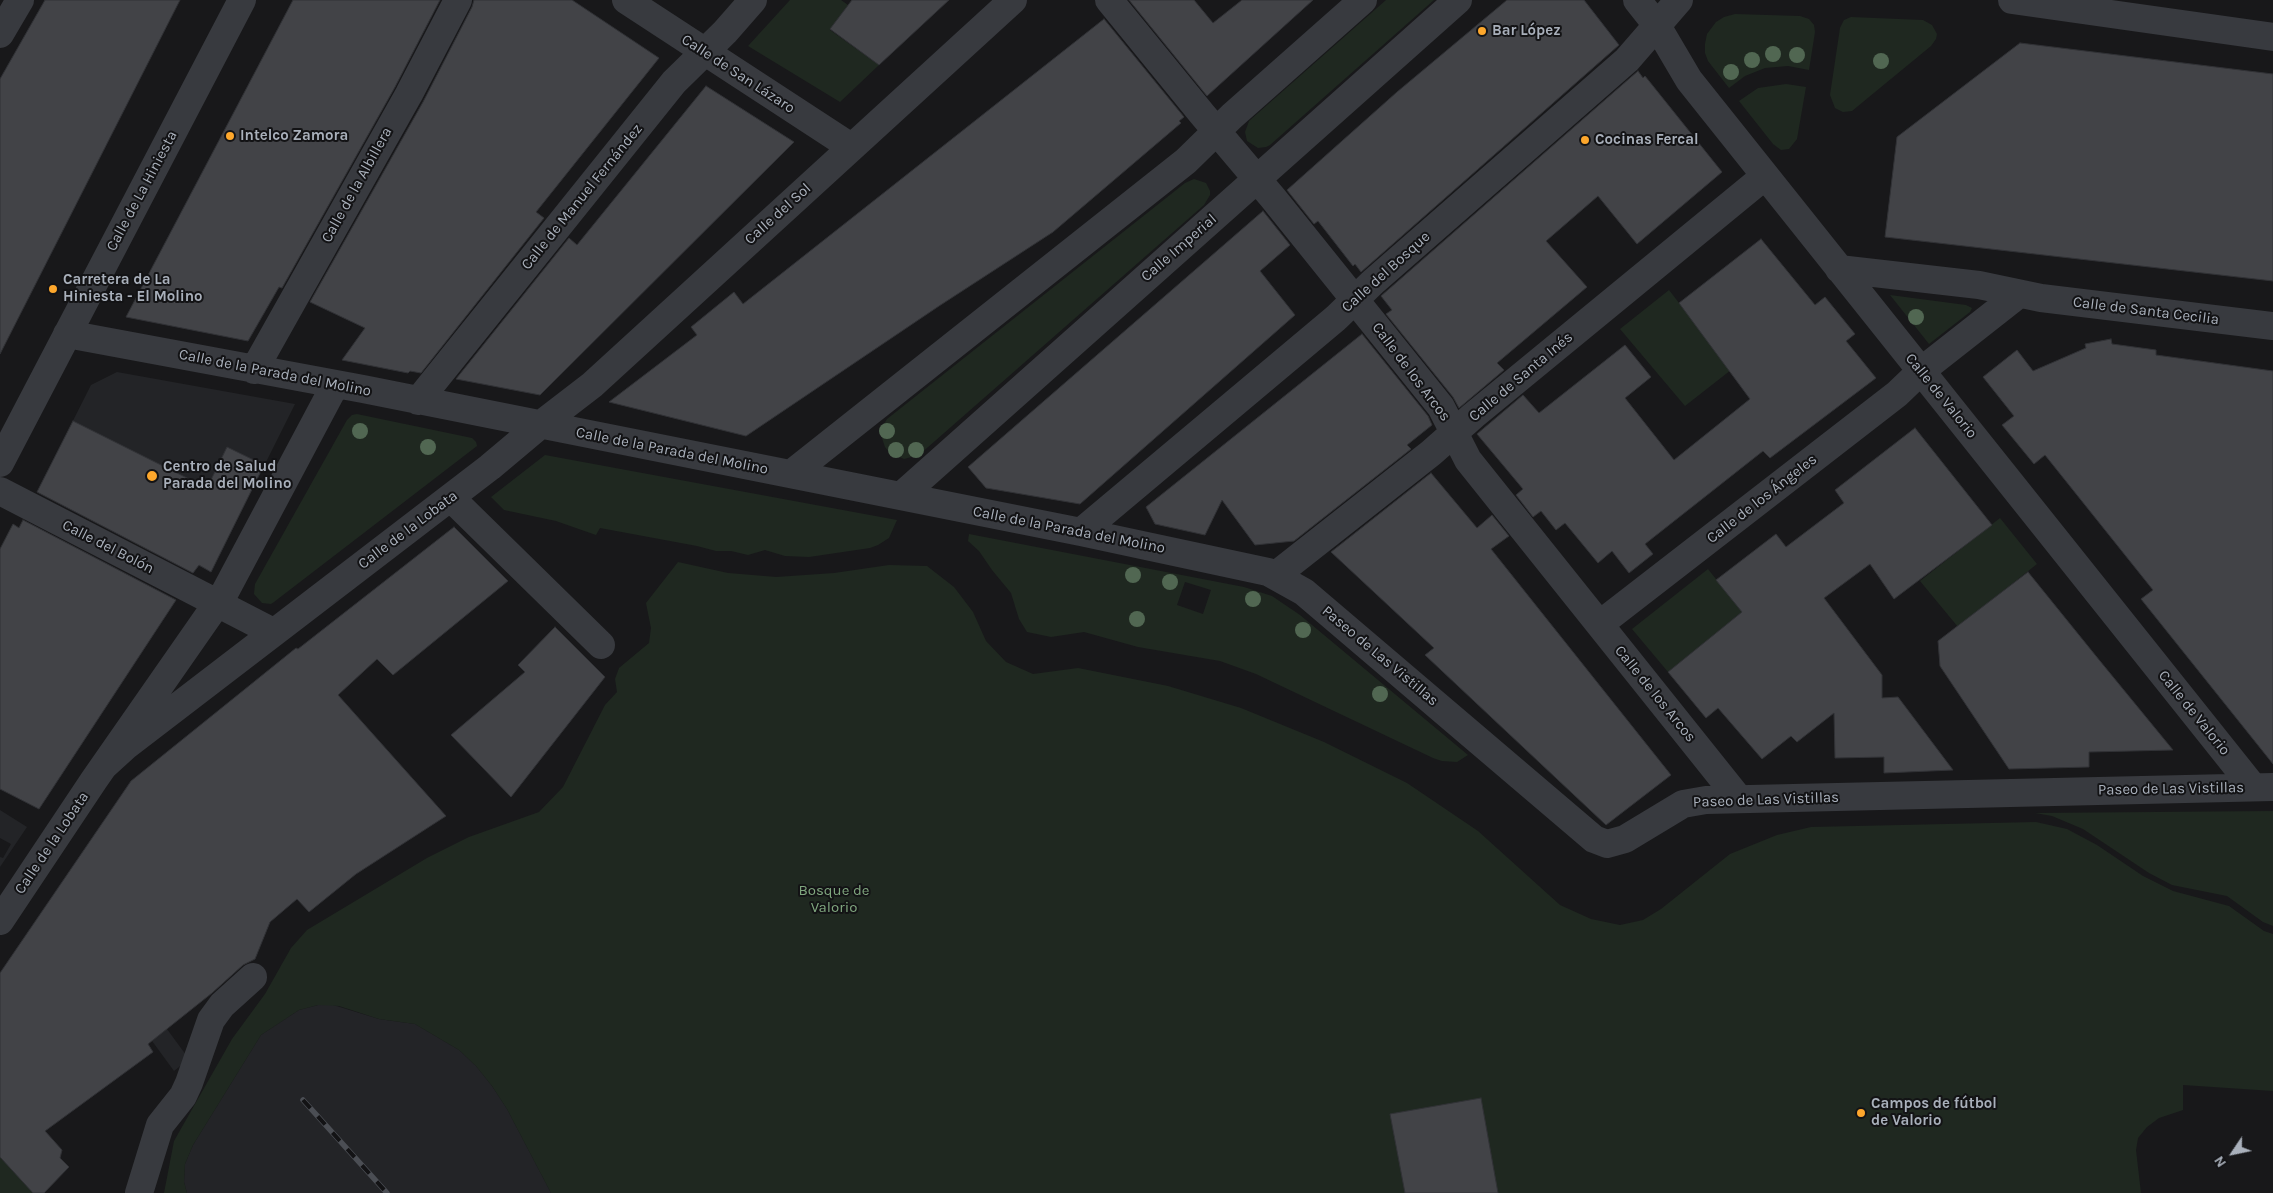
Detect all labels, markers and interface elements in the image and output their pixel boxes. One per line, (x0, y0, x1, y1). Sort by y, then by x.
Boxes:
place label: Bar López (1492, 22, 1561, 40)
marker: Bar López (1476, 25, 1488, 37)
street label: Calle de San Lázaro (678, 31, 798, 117)
street label: Calle de Manuel Fernández (518, 120, 646, 274)
street label: Calle de la Albillera (318, 124, 396, 246)
place label: Intelco Zamora (240, 127, 348, 145)
street label: Calle de La Hiniesta (103, 128, 181, 254)
marker: Intelco Zamora (224, 130, 236, 142)
place label: Cocinas Fercal (1595, 131, 1699, 149)
marker: Cocinas Fercal (1579, 134, 1591, 146)
street label: Calle del Sol (741, 180, 815, 248)
street label: Calle Imperial (1138, 210, 1220, 286)
street label: Calle del Bosque (1338, 228, 1434, 316)
place label: Carretera de La Hiniesta - El Molino (63, 271, 203, 306)
marker: Carretera de La Hiniesta - El Molino (47, 283, 59, 295)
street label: Calle de Santa Cecilia (2072, 293, 2220, 329)
street label: Calle de los Arcos (1368, 319, 1454, 425)
street label: Calle de Santa Inés (1465, 328, 1577, 426)
street label: Calle de la Parada del Molino (177, 346, 373, 400)
street label: Calle de Valorio (1901, 350, 1981, 442)
street label: Calle de la Parada del Molino (574, 424, 770, 478)
street label: Calle de los Ángeles (1703, 450, 1821, 548)
place label: Centro de Salud Parada del Molino (163, 458, 291, 493)
marker: Centro de Salud Parada del Molino (145, 469, 159, 483)
street label: Calle de la Lobata (355, 487, 461, 573)
street label: Calle de la Parada del Molino (971, 503, 1167, 557)
street label: Calle del Bolón (59, 516, 157, 578)
street label: Paseo de Las Vistillas (1318, 602, 1442, 710)
street label: Calle de los Arcos (1611, 642, 1699, 746)
street label: Calle de Valorio (2154, 667, 2234, 759)
street label: Paseo de Las Vistillas (2098, 779, 2244, 799)
street label: Calle de la Lobata (11, 788, 93, 898)
street label: Paseo de Las Vistillas (1693, 788, 1839, 812)
park label: Bosque de Valorio (798, 882, 870, 917)
place label: Campos de fútbol de Valorio (1871, 1095, 1997, 1130)
marker: Campos de fútbol de Valorio (1855, 1107, 1867, 1119)
north arrow (2208, 1128, 2258, 1178)
text: N (2210, 1153, 2230, 1171)

